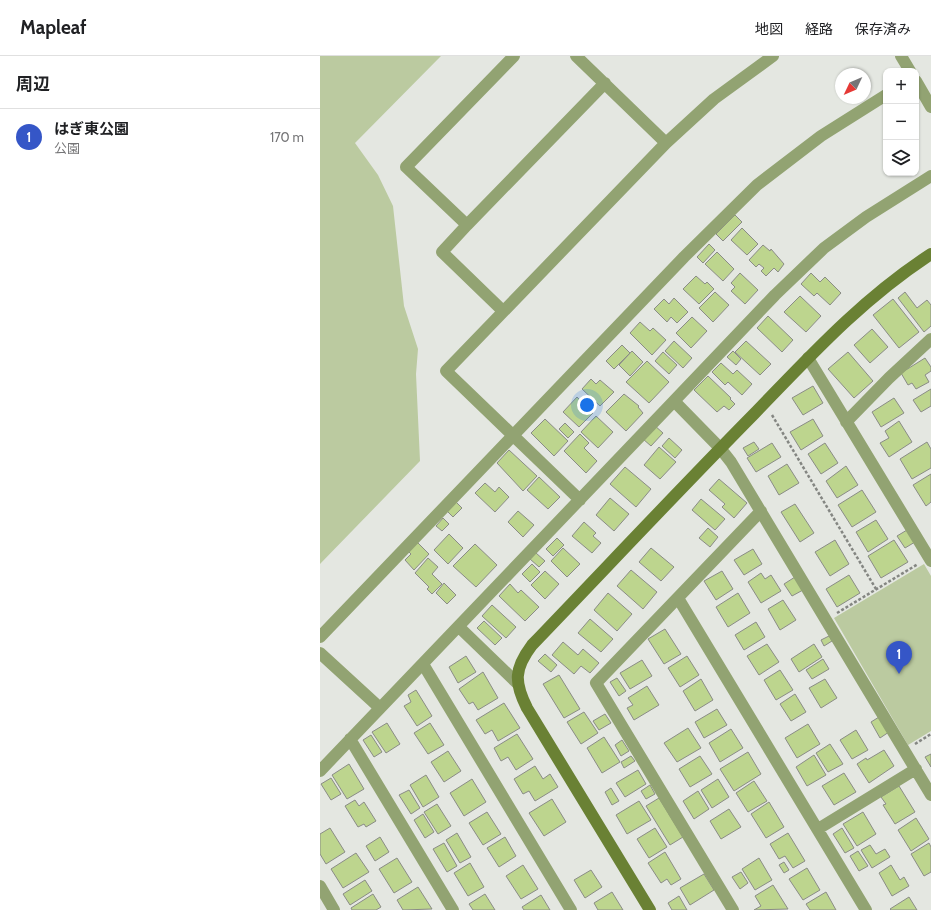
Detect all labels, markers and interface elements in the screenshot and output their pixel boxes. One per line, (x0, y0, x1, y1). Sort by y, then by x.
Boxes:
text: Mapleaf (20, 16, 87, 39)
text: 地図 (755, 20, 783, 38)
text: 経路 (805, 20, 833, 38)
text: 保存済み (855, 20, 911, 38)
north arrow (835, 68, 871, 104)
map controls (883, 68, 919, 176)
button: + (883, 68, 919, 104)
text: 周辺 (16, 74, 50, 94)
button: − (883, 104, 919, 140)
text: はぎ東公園 (54, 120, 129, 138)
text: 1 (27, 129, 31, 145)
text: 170 m (270, 129, 304, 145)
text: 公園 (54, 140, 80, 156)
button: layers (883, 140, 919, 176)
your location (577, 395, 597, 415)
pin: 1 (886, 641, 912, 674)

